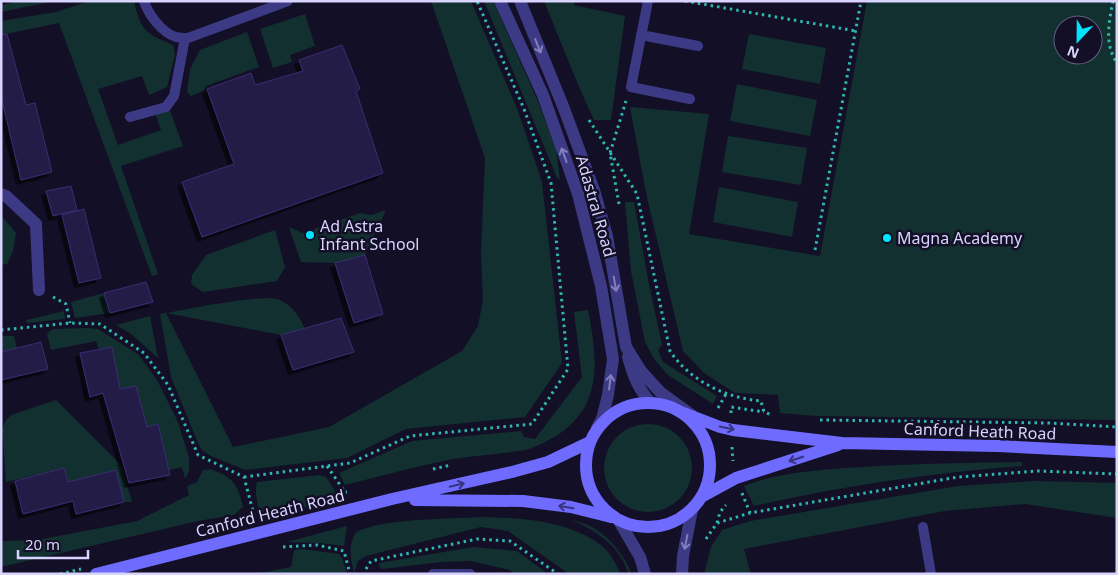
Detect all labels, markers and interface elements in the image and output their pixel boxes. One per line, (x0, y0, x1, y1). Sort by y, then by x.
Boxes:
north arrow (1053, 15, 1103, 65)
one-way arrow (534, 38, 544, 53)
text: N (1064, 42, 1082, 63)
one-way arrow (559, 148, 568, 164)
street label: Adastral Road (571, 153, 621, 259)
place label: Ad Astra Infant School (320, 215, 419, 255)
place label: Magna Academy (897, 227, 1023, 249)
marker: Ad Astra Infant School (304, 229, 316, 241)
marker: Magna Academy (881, 232, 893, 244)
one-way arrow (610, 275, 620, 291)
one-way arrow (605, 374, 615, 390)
street label: Canford Heath Road (903, 417, 1057, 445)
one-way arrow (718, 424, 734, 433)
one-way arrow (788, 454, 804, 464)
one-way arrow (448, 480, 464, 489)
street label: Canford Heath Road (193, 484, 347, 542)
one-way arrow (559, 501, 575, 511)
scale bar (18, 528, 88, 560)
one-way arrow (680, 533, 690, 549)
text: 20 m (25, 534, 60, 554)

